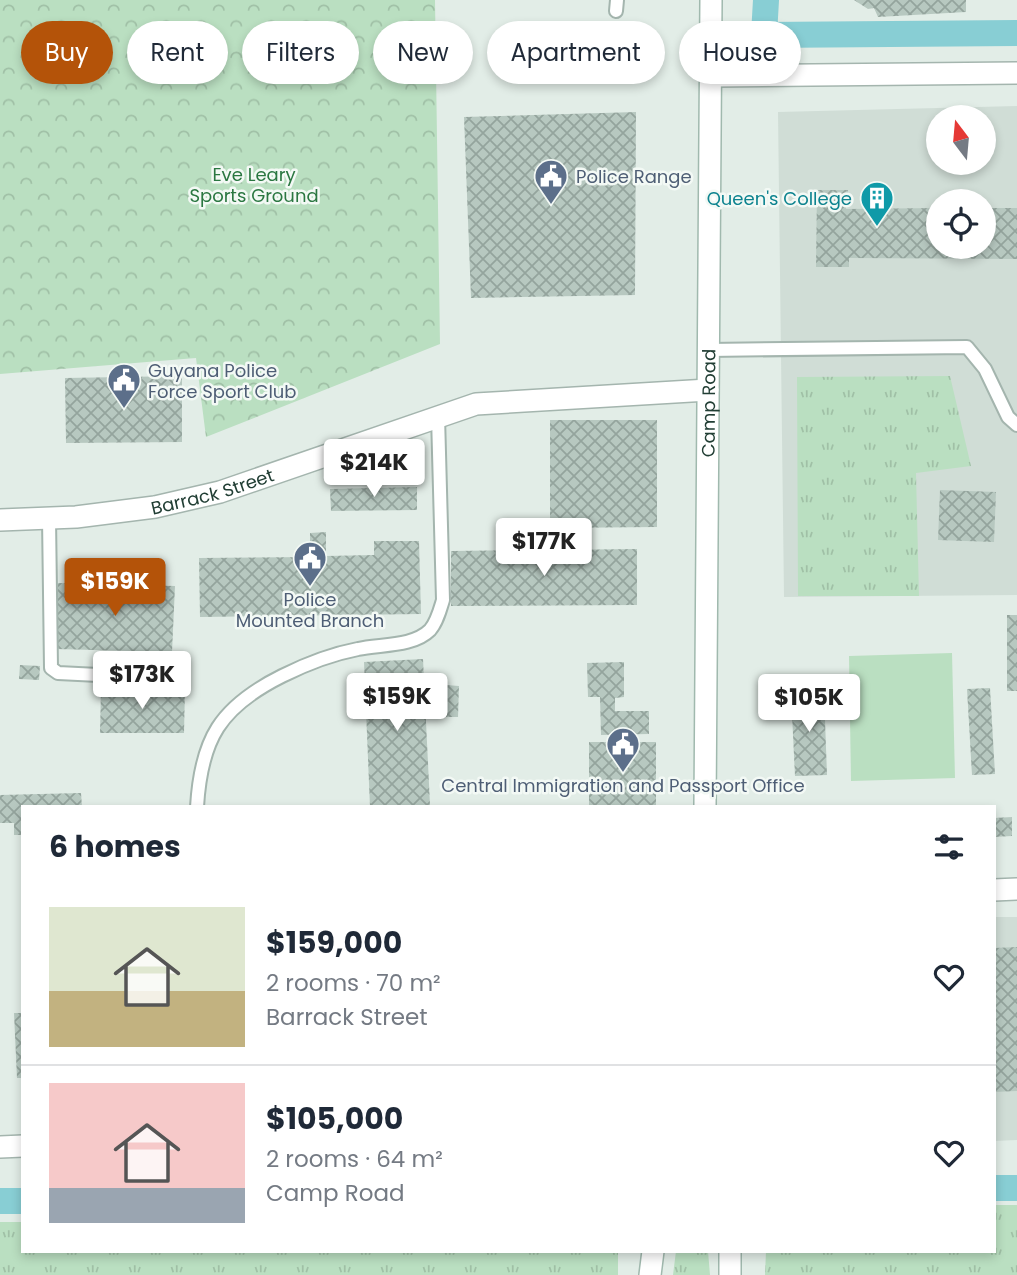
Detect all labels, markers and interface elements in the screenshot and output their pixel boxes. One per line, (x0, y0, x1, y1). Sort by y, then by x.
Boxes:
chip: Buy (21, 21, 113, 84)
chip: Rent (127, 21, 228, 84)
chip: Filters (242, 21, 359, 84)
chip: New (373, 21, 473, 84)
chip: Apartment (487, 21, 665, 84)
chip: House (679, 21, 801, 84)
north arrow (926, 105, 996, 175)
map controls (926, 105, 996, 259)
public building icon: Police Range (532, 157, 570, 206)
park label: Eve Leary Sports Ground (189, 162, 319, 208)
place label: Police Range (576, 164, 692, 189)
building icon: Queen's College (858, 179, 896, 228)
place label: Queen's College (707, 186, 852, 211)
button: locate (926, 189, 996, 259)
street label: Camp Road (695, 349, 721, 457)
place label: Guyana Police Force Sport Club (148, 358, 297, 404)
public building icon: Guyana Police Force Sport Club (105, 361, 143, 410)
pin: $214K (325, 440, 423, 499)
text: $214K (340, 446, 408, 478)
street label: Barrack Street (148, 462, 277, 520)
pin: $177K (495, 518, 593, 578)
text: $177K (512, 525, 576, 557)
public building icon: Police Mounted Branch (291, 539, 329, 588)
pin: $159K (66, 558, 164, 618)
text: $159K (81, 565, 149, 597)
place label: Police Mounted Branch (236, 587, 384, 633)
pin: $173K (93, 652, 191, 711)
text: $173K (109, 658, 175, 690)
pin: $159K (348, 674, 446, 733)
pin: $105K (760, 674, 858, 734)
text: $159K (363, 680, 431, 712)
text: $105K (774, 681, 844, 713)
public building icon: Central Immigration and Passport Office (604, 725, 642, 774)
place label: Central Immigration and Passport Office (441, 773, 805, 798)
text: 6 homes (49, 825, 181, 868)
icon: filters (930, 828, 968, 866)
text: $159,000 (266, 921, 402, 964)
icon: home (105, 935, 189, 1019)
icon: heart (930, 958, 968, 996)
text: 2 rooms · 70 m² (266, 967, 441, 999)
text: Barrack Street (266, 1001, 428, 1033)
text: $105,000 (266, 1097, 403, 1140)
icon: home (105, 1111, 189, 1195)
icon: heart (930, 1134, 968, 1172)
text: 2 rooms · 64 m² (266, 1143, 443, 1175)
text: Camp Road (266, 1177, 404, 1209)

